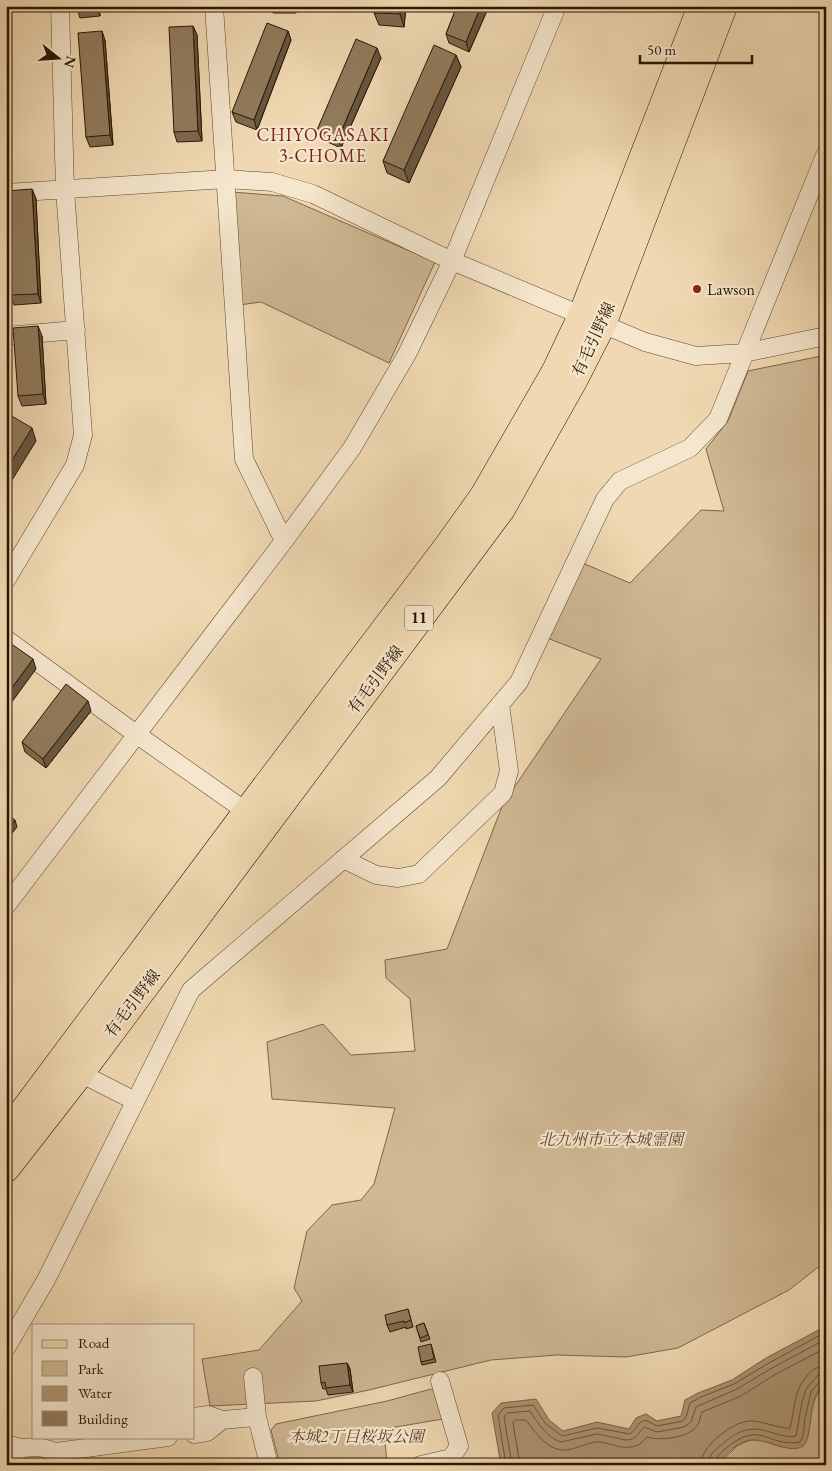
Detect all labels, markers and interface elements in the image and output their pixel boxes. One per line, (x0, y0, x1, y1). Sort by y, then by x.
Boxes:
north arrow (32, 32, 82, 82)
scale bar (640, 32, 752, 64)
text: 50 m (647, 40, 676, 59)
text: N (60, 54, 81, 70)
district label: CHIYOGASAKI 3-CHOME (256, 123, 390, 167)
place label: Lawson (707, 279, 755, 300)
marker: Lawson (691, 283, 703, 295)
street label: 有毛引野線 (567, 299, 620, 380)
road number: 11 (405, 606, 433, 630)
street label: 有毛引野線 (343, 641, 408, 718)
street label: 有毛引野線 (100, 965, 165, 1042)
park label: 北九州市立本城霊園 (539, 1129, 686, 1150)
legend (32, 1324, 195, 1438)
text: Road (78, 1333, 110, 1352)
text: Park (78, 1359, 105, 1378)
text: Water (78, 1383, 112, 1402)
text: Building (78, 1409, 128, 1428)
park label: 本城2丁目桜坂公園 (288, 1426, 427, 1447)

